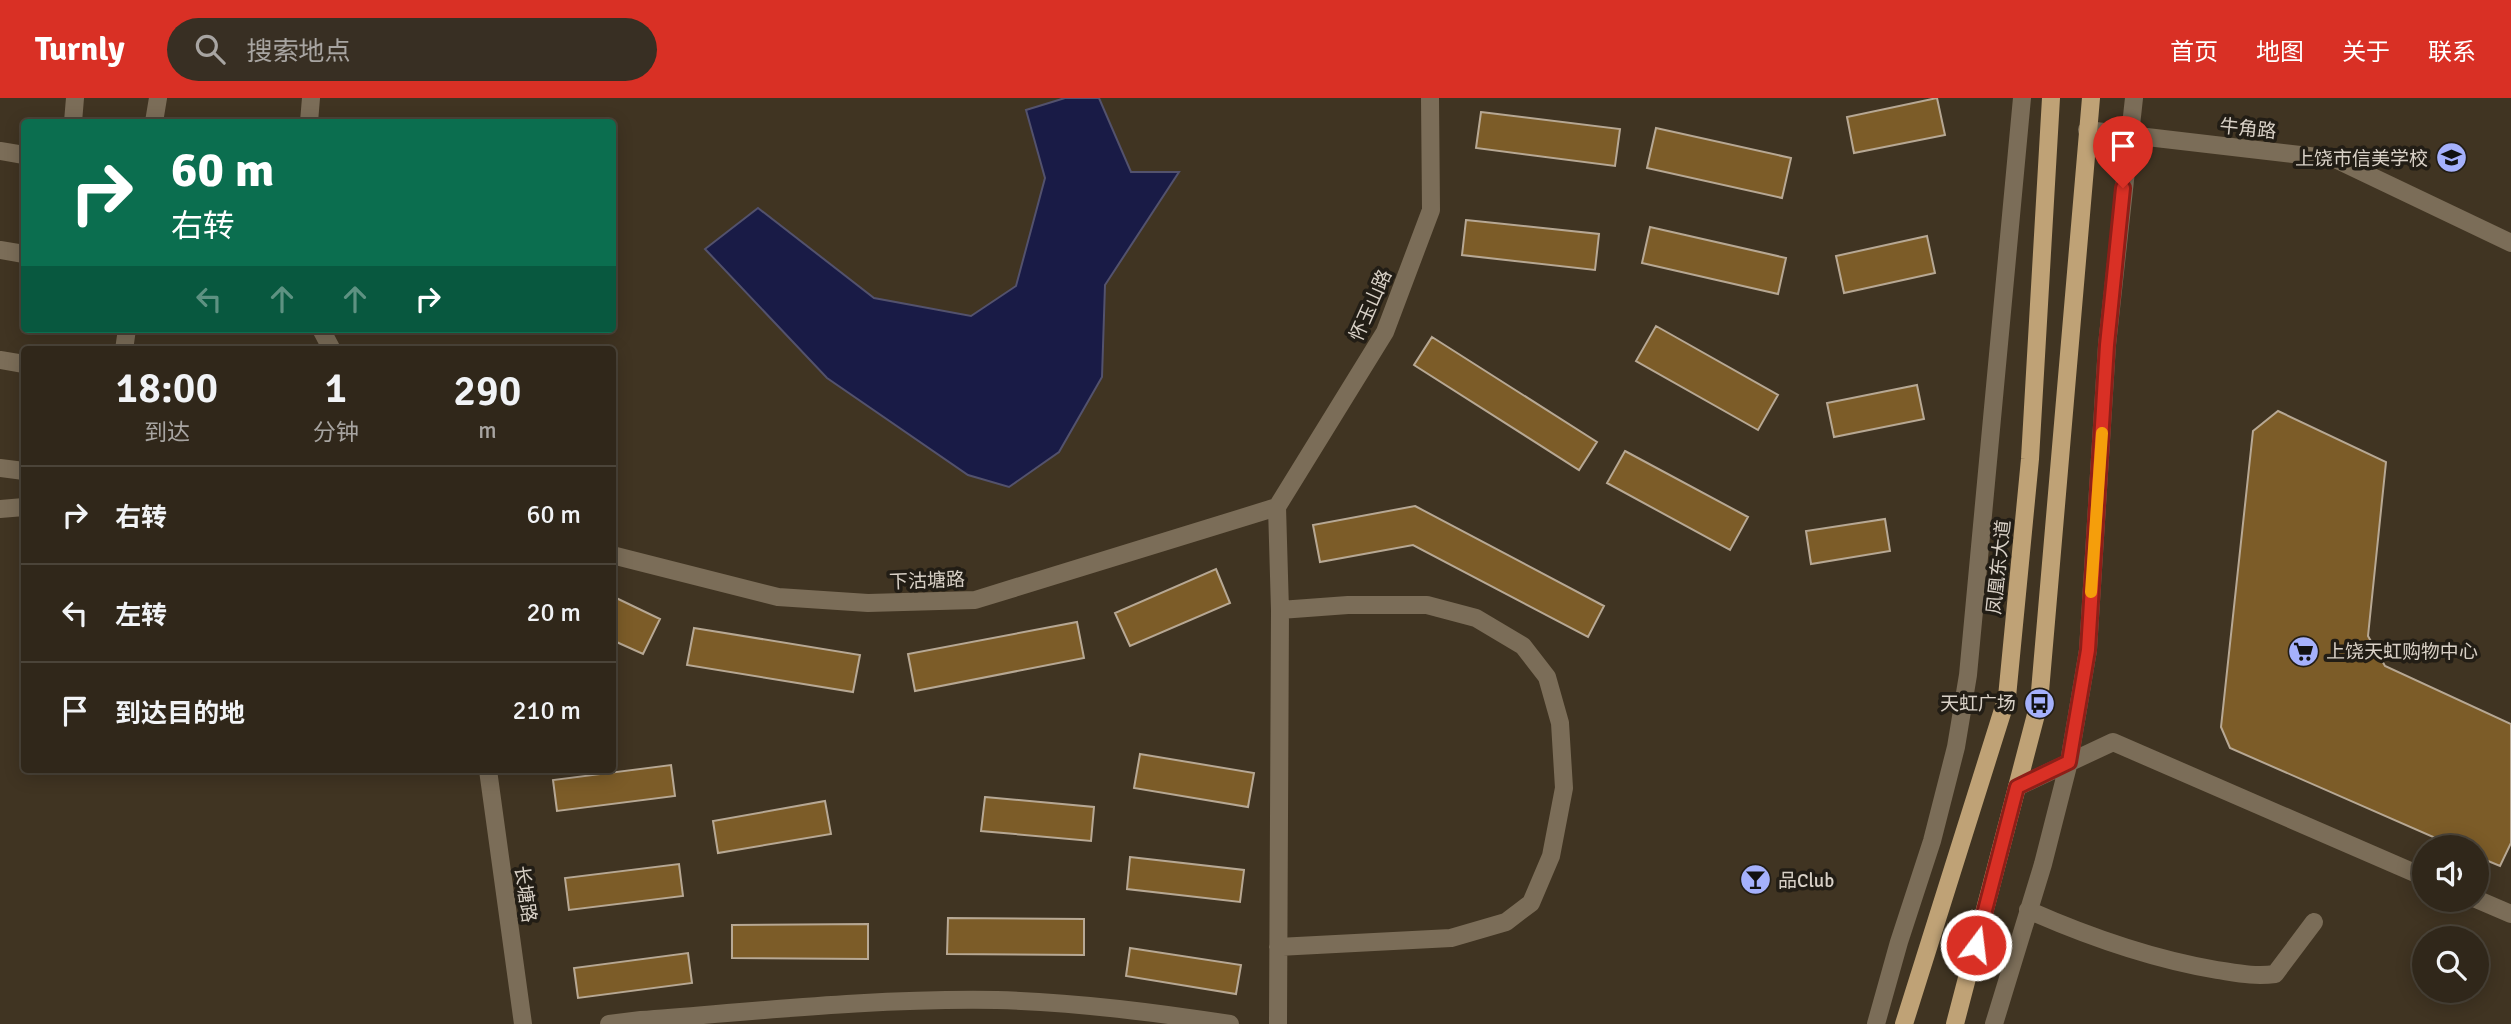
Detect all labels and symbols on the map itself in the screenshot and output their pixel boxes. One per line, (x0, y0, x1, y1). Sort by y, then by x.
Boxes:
street label: 牛角路 (2218, 114, 2278, 144)
pin (2093, 116, 2153, 188)
school or university icon: 上饶市信美学校 (2434, 141, 2468, 175)
place label: 上饶市信美学校 (2295, 147, 2428, 171)
street label: 怀玉山路 (1344, 266, 1397, 345)
street label: 凤凰东大道 (1982, 519, 2016, 616)
street label: 下沽塘路 (889, 568, 965, 594)
supermarket icon: 上饶天虹购物中心 (2286, 634, 2320, 668)
place label: 上饶天虹购物中心 (2326, 640, 2478, 664)
bus stop icon: 天虹广场 (2022, 686, 2056, 720)
place label: 天虹广场 (1940, 692, 2016, 716)
bar icon: 品Club (1738, 863, 1772, 897)
street label: 长塘路 (509, 864, 541, 924)
place label: 品Club (1778, 869, 1834, 893)
position arrow (1939, 908, 2013, 982)

